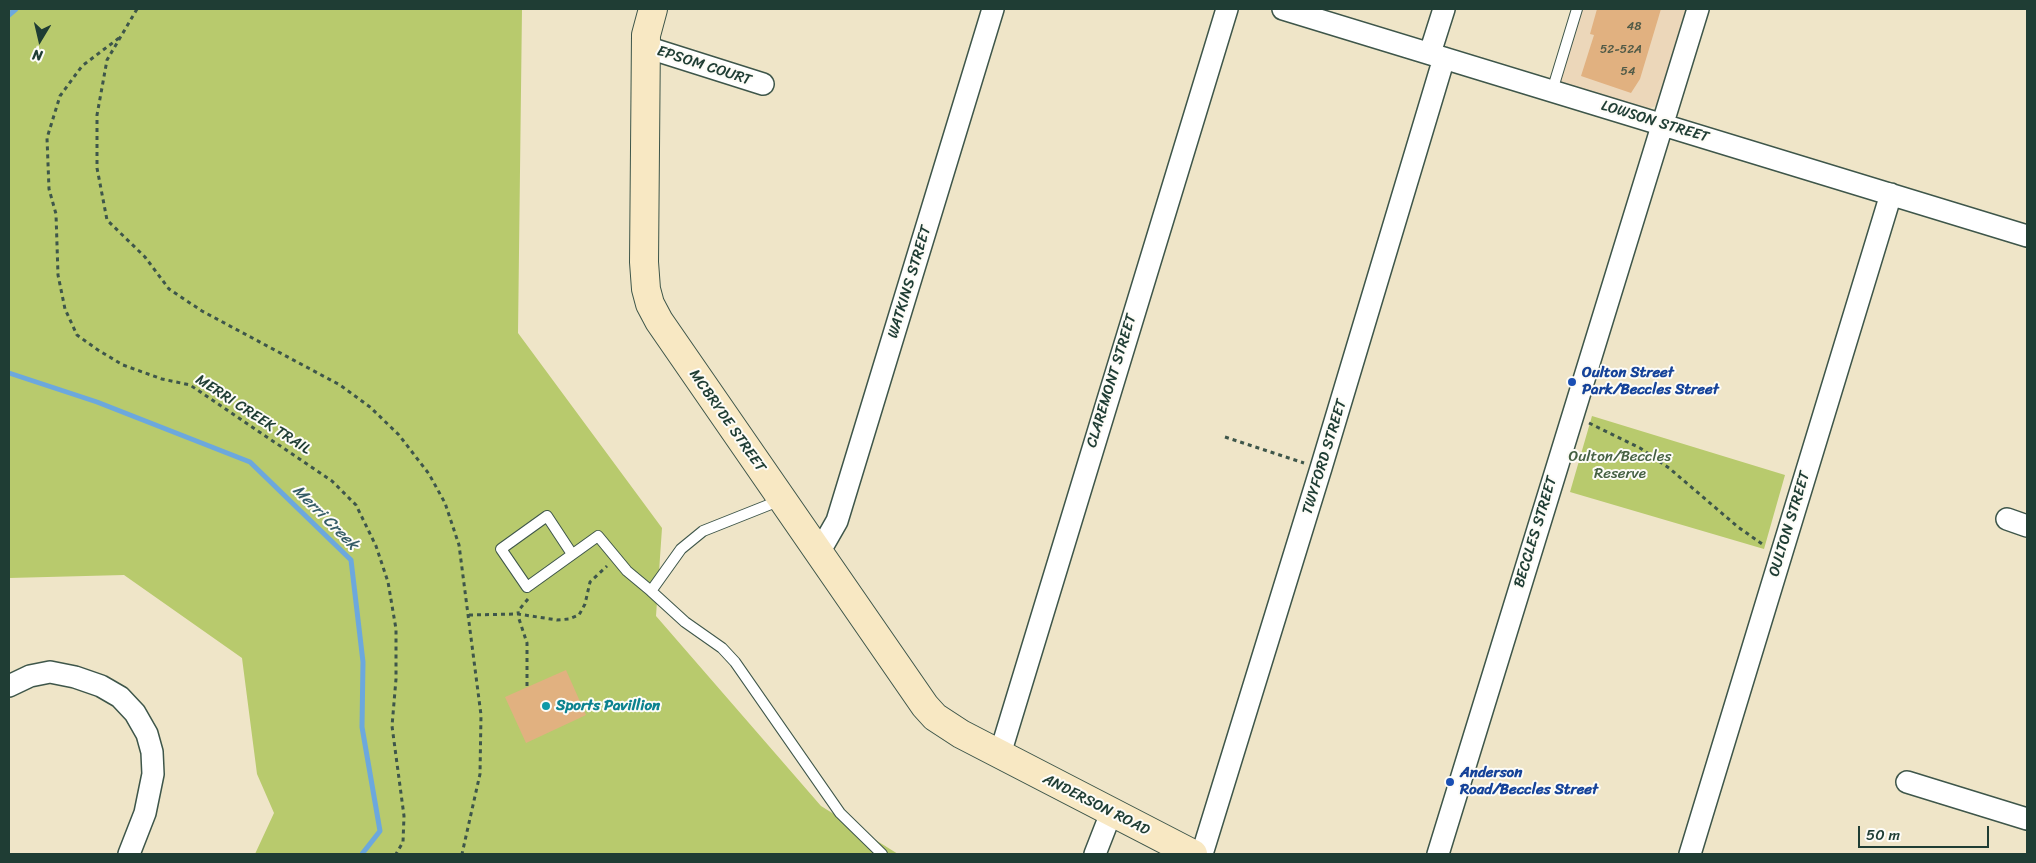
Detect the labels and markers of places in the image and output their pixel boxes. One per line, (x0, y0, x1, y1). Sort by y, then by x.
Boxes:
place label: Oulton Street Park/Beccles Street (1582, 364, 1719, 399)
marker: Oulton Street Park/Beccles Street (1566, 376, 1578, 388)
place label: Sports Pavillion (556, 697, 660, 715)
marker: Sports Pavillion (540, 700, 552, 712)
place label: Anderson Road/Beccles Street (1460, 764, 1598, 799)
marker: Anderson Road/Beccles Street (1444, 776, 1456, 788)

